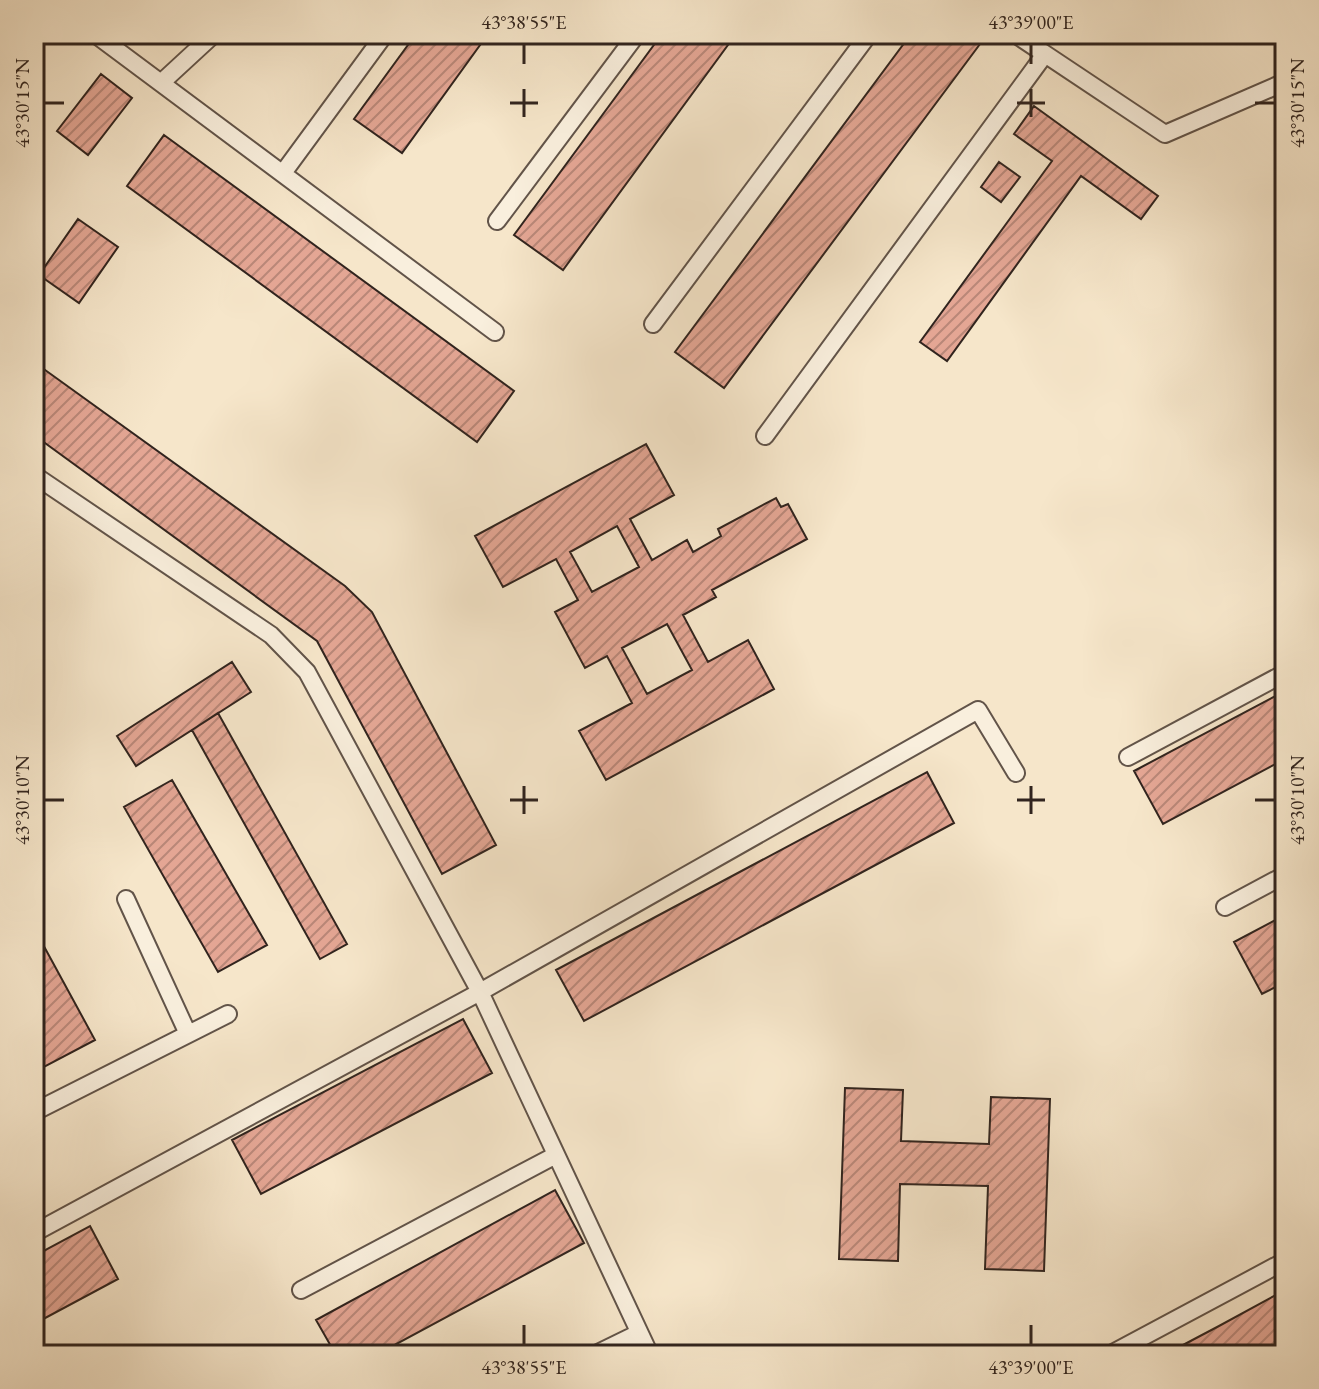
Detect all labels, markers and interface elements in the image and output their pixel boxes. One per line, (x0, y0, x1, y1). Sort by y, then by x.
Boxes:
text: 43°38'55"E (481, 9, 567, 35)
text: 43°39'00"E (988, 9, 1074, 35)
text: 43°30'15"N (9, 58, 35, 148)
text: 43°30'15"N (1284, 58, 1310, 148)
text: 43°30'10"N (9, 755, 35, 845)
text: 43°30'10"N (1284, 755, 1310, 845)
text: 43°38'55"E (481, 1354, 567, 1380)
text: 43°39'00"E (988, 1354, 1074, 1380)

